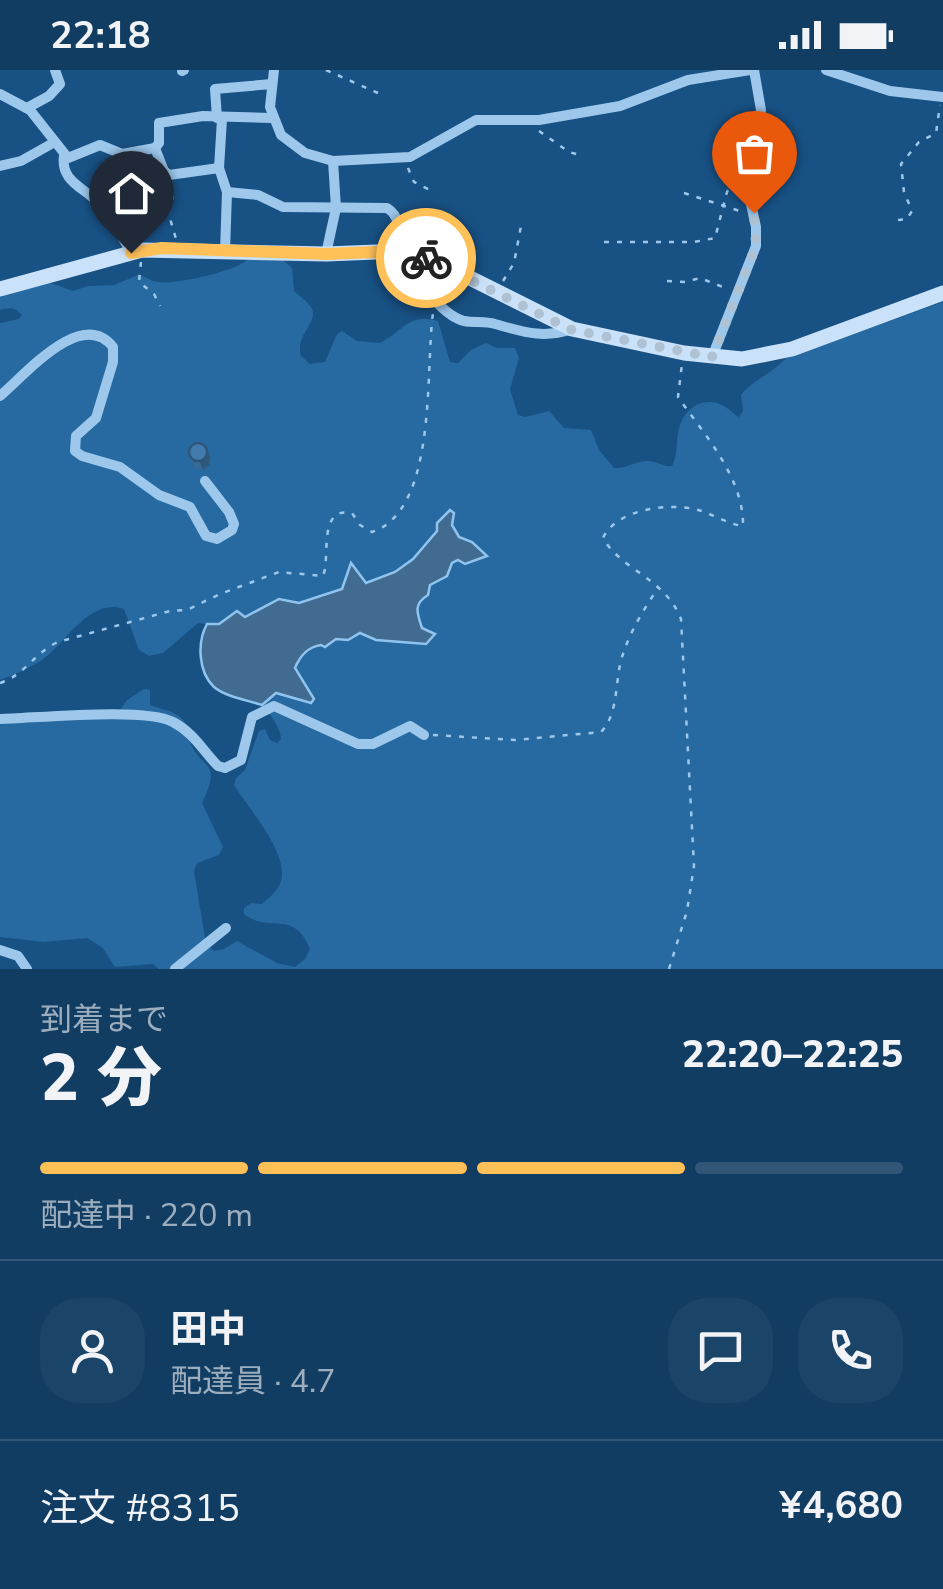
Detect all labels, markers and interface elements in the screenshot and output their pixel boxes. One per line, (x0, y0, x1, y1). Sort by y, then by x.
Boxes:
text: 22:18 (50, 10, 151, 61)
pin (712, 111, 797, 214)
icon: bag (727, 126, 782, 181)
pin (89, 151, 174, 254)
icon: home (104, 166, 159, 221)
courier (376, 208, 476, 308)
icon: bike (399, 231, 454, 286)
text: 到着まで (40, 998, 168, 1041)
text: 22:20–22:25 (682, 1029, 903, 1080)
text: 2 分 (40, 1034, 162, 1123)
text: 配達中 · 220 m (40, 1194, 253, 1237)
button: person (40, 1298, 145, 1403)
button: chat (668, 1298, 773, 1403)
button: phone (798, 1298, 903, 1403)
text: 田中 (170, 1304, 246, 1355)
text: 配達員 · 4.7 (170, 1360, 335, 1403)
text: ¥4,680 (780, 1480, 903, 1531)
text: 注文 #8315 (40, 1483, 240, 1534)

